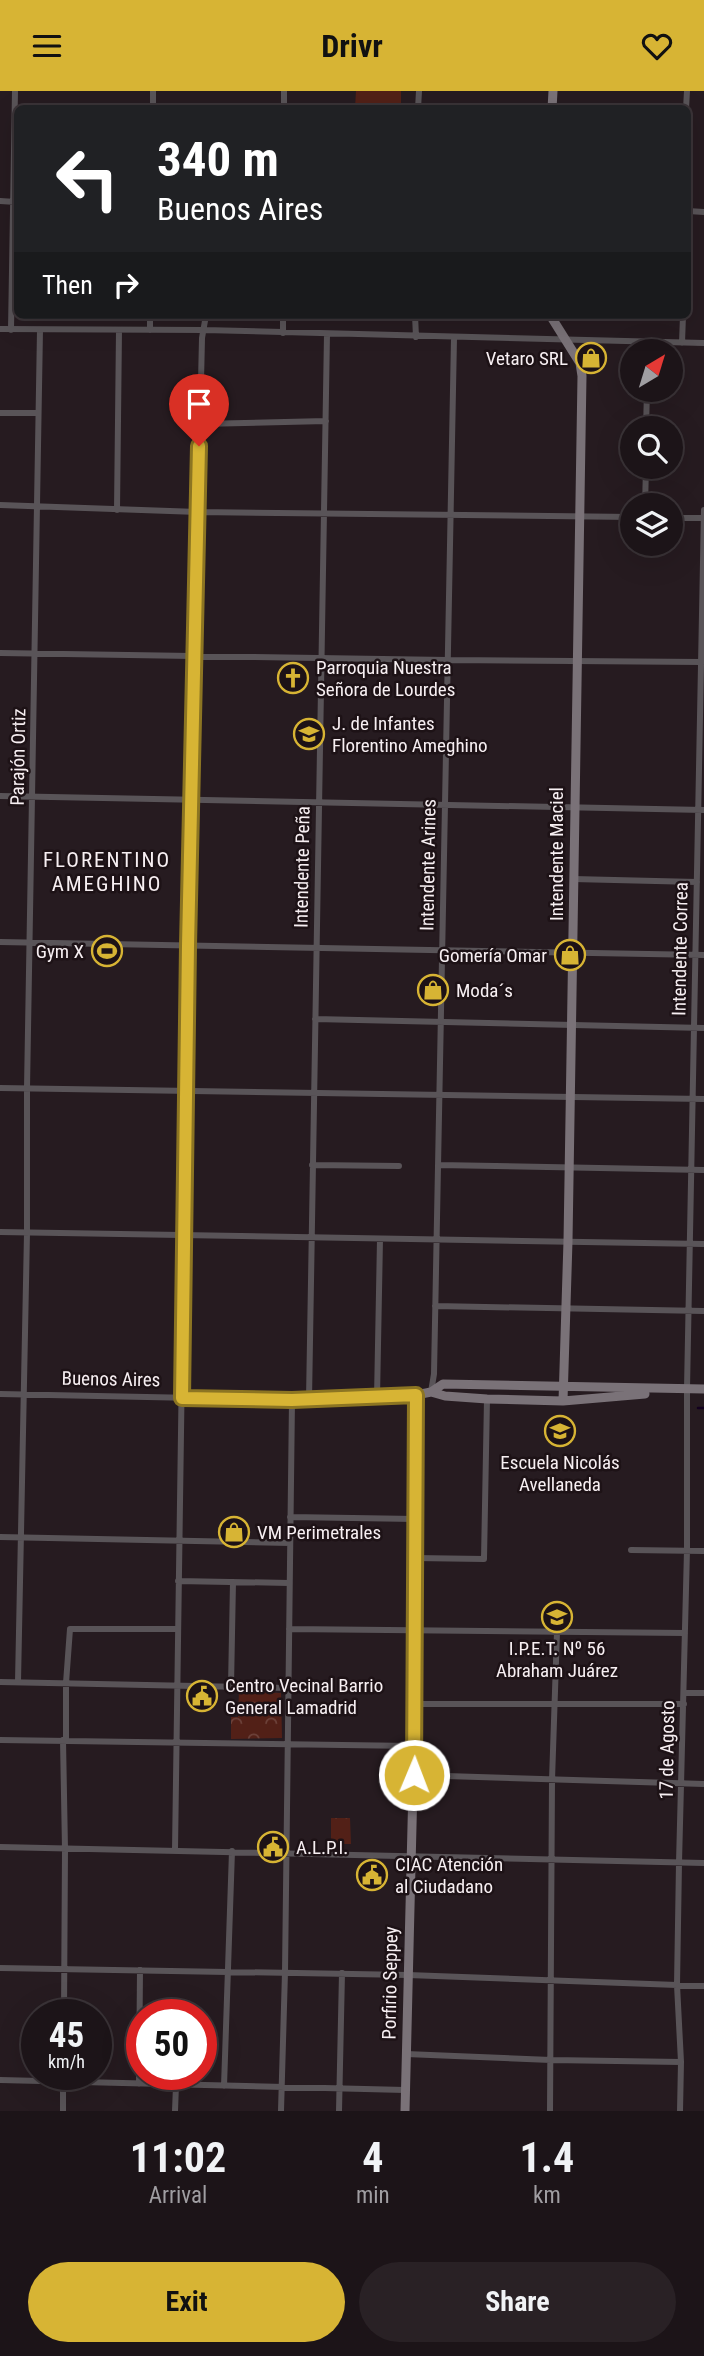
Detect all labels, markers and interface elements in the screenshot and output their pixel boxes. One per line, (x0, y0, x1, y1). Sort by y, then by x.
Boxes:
icon: menu (28, 27, 66, 65)
text: Drivr (321, 27, 383, 65)
icon: heart (638, 27, 676, 65)
text: 340 m (157, 131, 279, 188)
icon: left (42, 133, 133, 224)
text: Buenos Aires (157, 190, 323, 228)
icon: right (107, 266, 145, 304)
text: Then (42, 270, 93, 300)
north arrow (620, 339, 682, 403)
map controls (620, 339, 683, 556)
shop icon: Vetaro SRL (574, 341, 608, 375)
place label: Vetaro SRL (486, 347, 568, 370)
pin (169, 374, 229, 446)
icon: arrive (180, 385, 218, 423)
button: search (620, 416, 683, 479)
button: layers (620, 493, 683, 556)
place label: Parroquia Nuestra Señora de Lourdes (316, 656, 455, 701)
church icon: Parroquia Nuestra Señora de Lourdes (276, 661, 310, 695)
street label: Parajón Ortiz (6, 708, 30, 806)
place label: J. de Infantes Florentino Ameghino (332, 712, 488, 757)
school or university icon: J. de Infantes Florentino Ameghino (292, 717, 326, 751)
street label: Intendente Maciel (545, 787, 568, 921)
street label: Intendente Arines (415, 799, 441, 931)
street label: Intendente Peña (289, 806, 315, 928)
district label: FLORENTINO AMEGHINO (43, 848, 171, 896)
street label: Intendente Correa (667, 882, 693, 1016)
sports icon: Gym X (90, 934, 124, 968)
shop icon: Gomería Omar (553, 938, 587, 972)
place label: Gym X (36, 940, 84, 963)
place label: Gomería Omar (439, 944, 547, 967)
shop icon: Moda´s (416, 973, 450, 1007)
place label: Moda´s (456, 979, 513, 1002)
street label: Buenos Aires (61, 1367, 161, 1391)
school or university icon: Escuela Nicolás Avellaneda (543, 1414, 577, 1448)
place label: Escuela Nicolás Avellaneda (500, 1451, 620, 1496)
shop icon: VM Perimetrales (217, 1515, 251, 1549)
place label: VM Perimetrales (257, 1521, 381, 1544)
school or university icon: I.P.E.T. Nº 56 Abraham Juárez (540, 1600, 574, 1634)
place label: I.P.E.T. Nº 56 Abraham Juárez (496, 1637, 618, 1682)
place label: Centro Vecinal Barrio General Lamadrid (225, 1674, 383, 1719)
public building icon: Centro Vecinal Barrio General Lamadrid (185, 1679, 219, 1713)
street label: 17 de Agosto (655, 1700, 679, 1800)
position arrow (377, 1738, 451, 1812)
public building icon: A.L.P.I. (256, 1830, 290, 1864)
place label: A.L.P.I. (296, 1836, 348, 1859)
place label: CIAC Atención al Ciudadano (395, 1853, 503, 1898)
public building icon: CIAC Atención al Ciudadano (355, 1858, 389, 1892)
street label: Porfirio Seppey (378, 1926, 402, 2040)
speed limit sign: 50 (126, 1999, 217, 2090)
text: 45 (49, 2015, 84, 2056)
text: km/h (48, 2051, 85, 2072)
text: 11:02 (130, 2133, 226, 2182)
text: 4 (362, 2133, 383, 2182)
text: 1.4 (520, 2133, 574, 2182)
text: Arrival (149, 2182, 207, 2209)
text: min (356, 2182, 390, 2209)
text: km (533, 2182, 561, 2209)
button: Exit (28, 2262, 345, 2342)
button: Share (359, 2262, 676, 2342)

